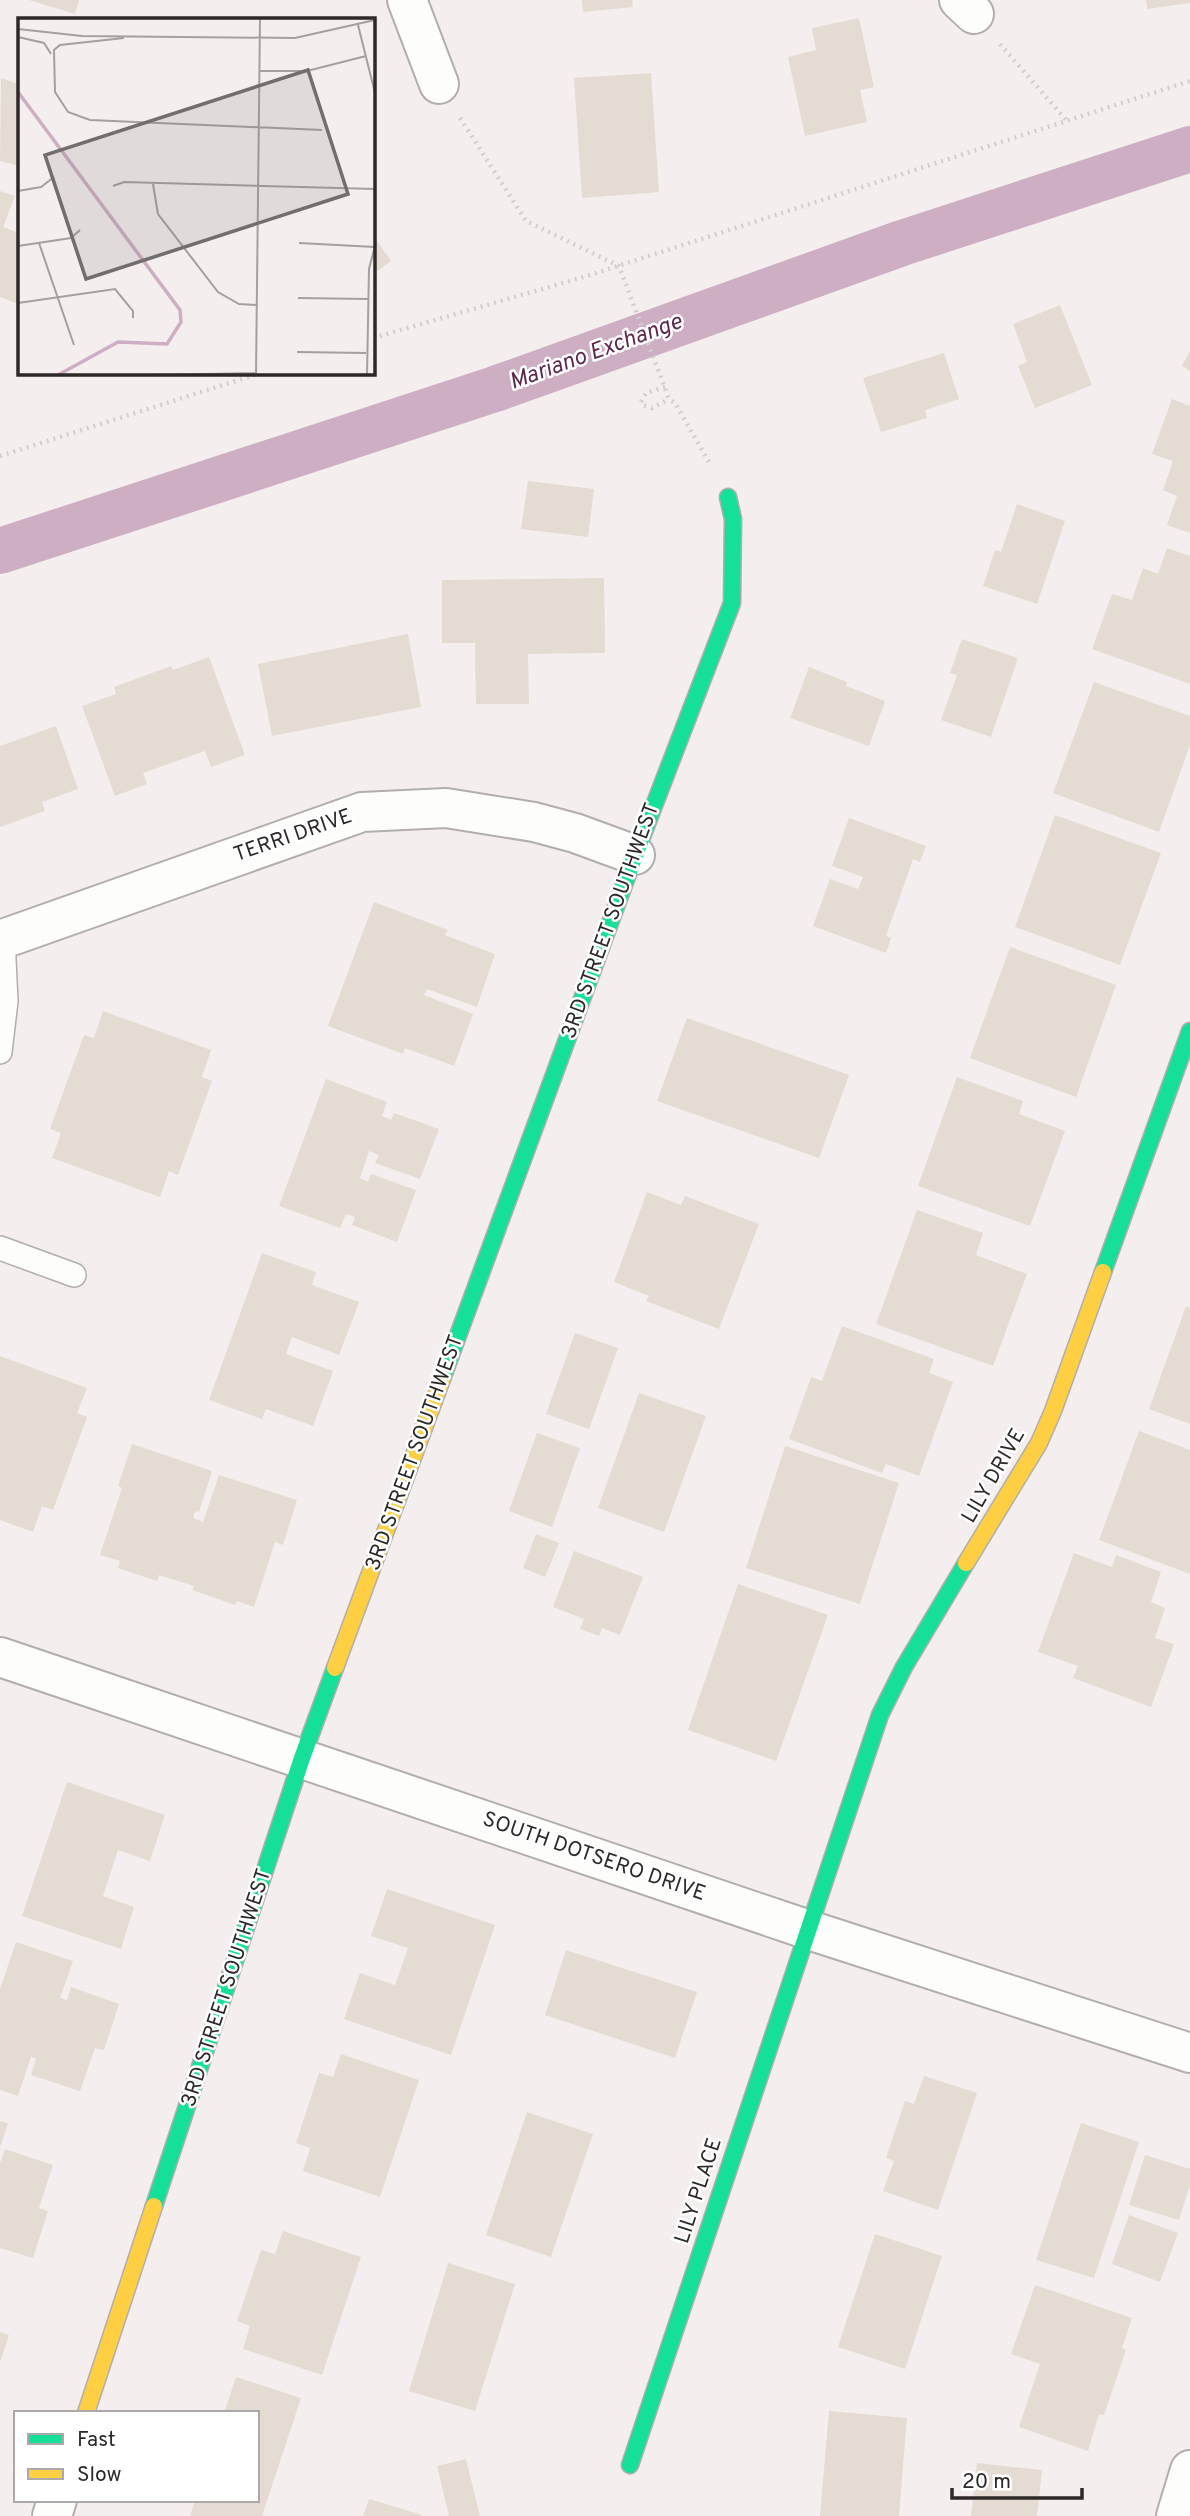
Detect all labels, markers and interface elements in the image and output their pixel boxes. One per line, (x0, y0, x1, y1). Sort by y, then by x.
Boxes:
inset map (18, 18, 374, 374)
water label: Mariano Exchange (506, 308, 687, 398)
street label: 3RD STREET SOUTHWEST (556, 800, 666, 1042)
street label: TERRI DRIVE (230, 803, 356, 869)
street label: 3RD STREET SOUTHWEST (360, 1332, 470, 1574)
street label: LILY DRIVE (956, 1424, 1032, 1528)
street label: SOUTH DOTSERO DRIVE (479, 1806, 709, 1908)
street label: 3RD STREET SOUTHWEST (176, 1866, 278, 2110)
street label: LILY PLACE (669, 2135, 729, 2247)
legend (14, 2411, 259, 2502)
text: Fast (77, 2427, 116, 2454)
scale bar (952, 2456, 1082, 2500)
text: Slow (77, 2462, 122, 2489)
text: 20 m (962, 2469, 1011, 2496)

